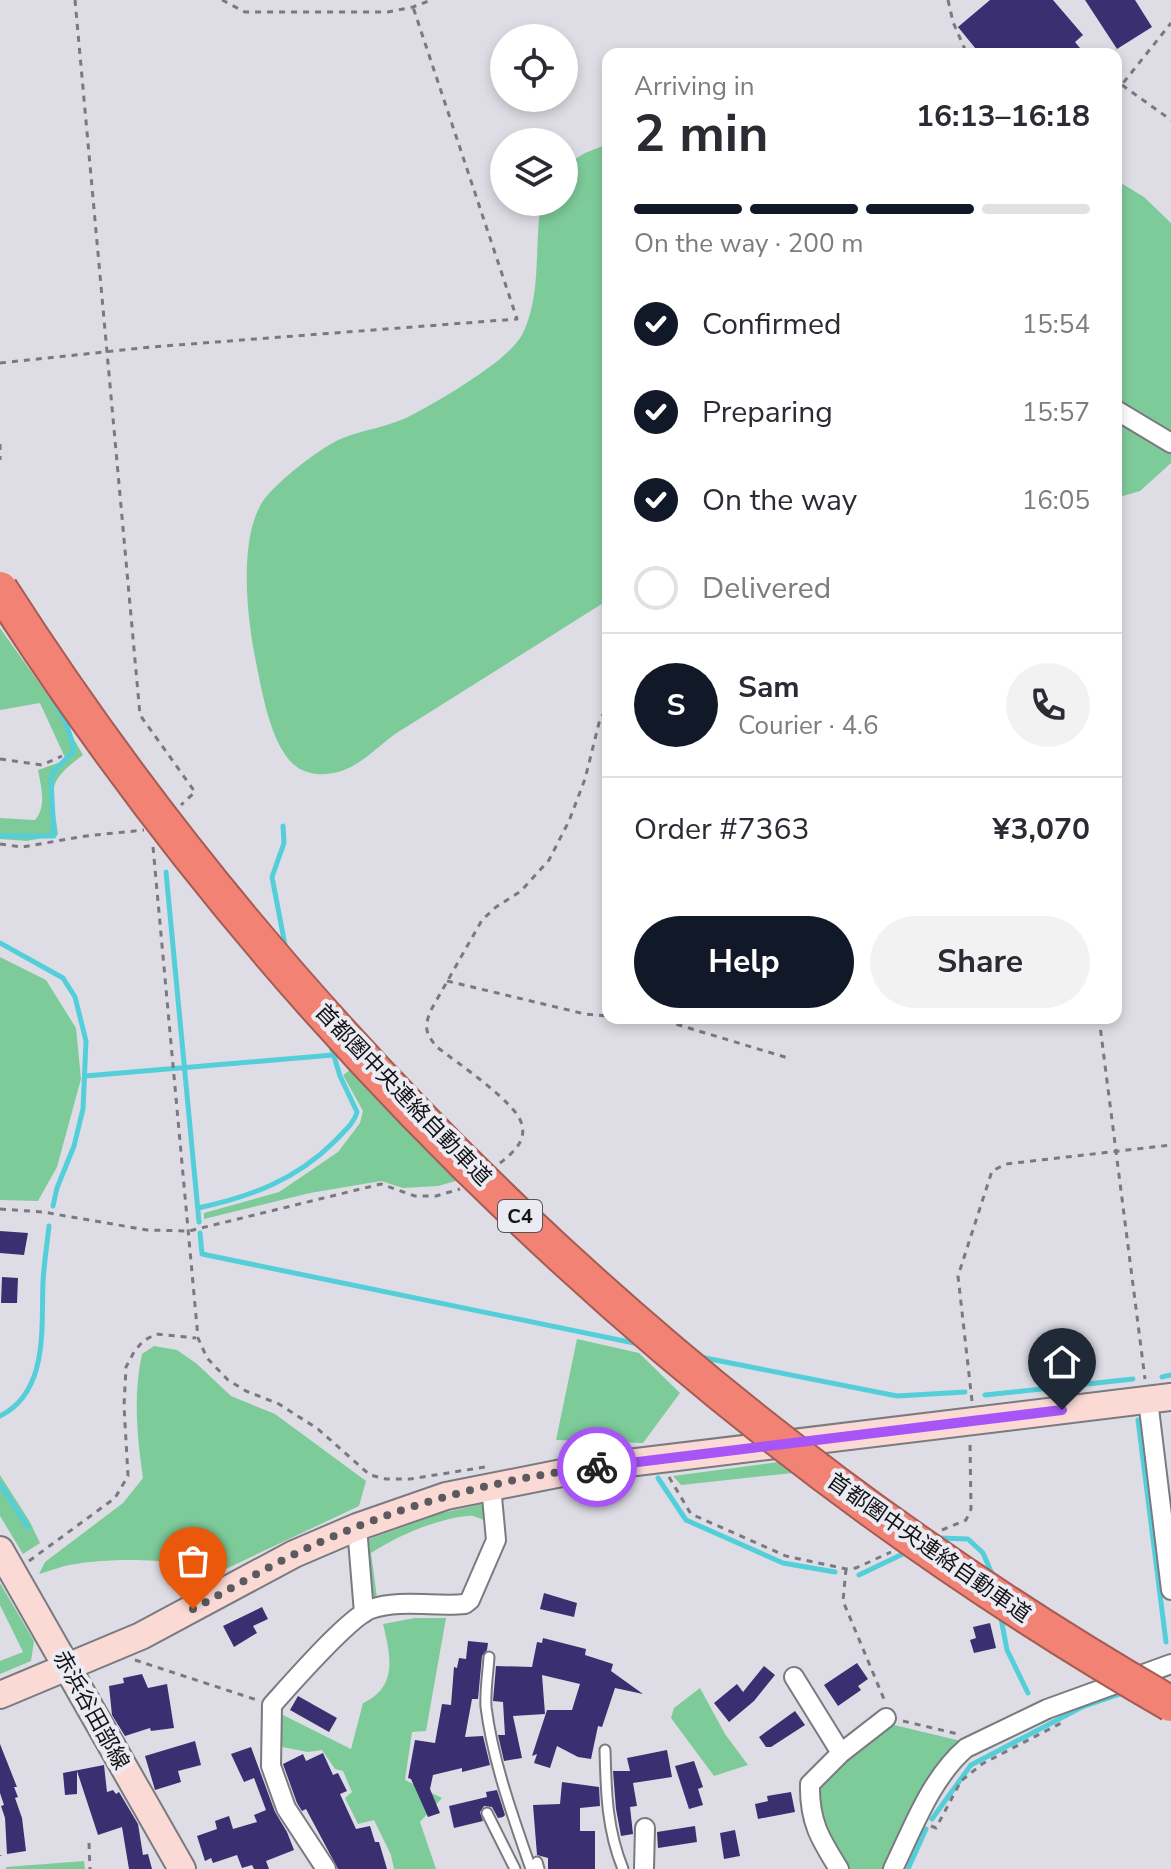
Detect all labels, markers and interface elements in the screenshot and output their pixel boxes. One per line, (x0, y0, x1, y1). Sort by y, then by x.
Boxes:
map controls (490, 24, 578, 216)
button: locate (490, 24, 578, 112)
text: Arriving in (634, 69, 755, 104)
text: 16:13–16:18 (916, 96, 1090, 137)
text: 2 min (634, 98, 769, 169)
button: layers (490, 128, 578, 216)
text: On the way · 200 m (634, 226, 863, 261)
icon: check (634, 302, 678, 346)
text: Confirmed (702, 304, 842, 345)
text: 15:54 (1022, 307, 1090, 342)
icon: check (634, 390, 678, 434)
text: Preparing (702, 392, 833, 433)
text: 15:57 (1022, 395, 1090, 430)
icon: check (634, 478, 678, 522)
text: On the way (702, 480, 857, 521)
text: 16:05 (1022, 483, 1090, 518)
text: Delivered (702, 568, 831, 609)
button: phone (1006, 663, 1090, 747)
text: Sam (738, 667, 800, 708)
text: S (667, 685, 685, 726)
text: Courier · 4.6 (738, 708, 879, 743)
text: Order #7363 (634, 809, 809, 850)
text: ¥3,070 (993, 809, 1090, 850)
button: Help (634, 916, 854, 1008)
button: Share (870, 916, 1090, 1008)
street label: 首都圏中央連絡自動車道 (308, 998, 498, 1192)
road number: C4 (498, 1200, 542, 1232)
pin (1028, 1328, 1096, 1410)
icon: home (1040, 1340, 1084, 1384)
courier (557, 1427, 637, 1507)
icon: bike (575, 1445, 619, 1489)
street label: 首都圏中央連絡自動車道 (821, 1466, 1037, 1630)
pin (159, 1527, 227, 1609)
icon: bag (171, 1539, 215, 1583)
street label: 赤浜谷田部線 (46, 1645, 136, 1775)

